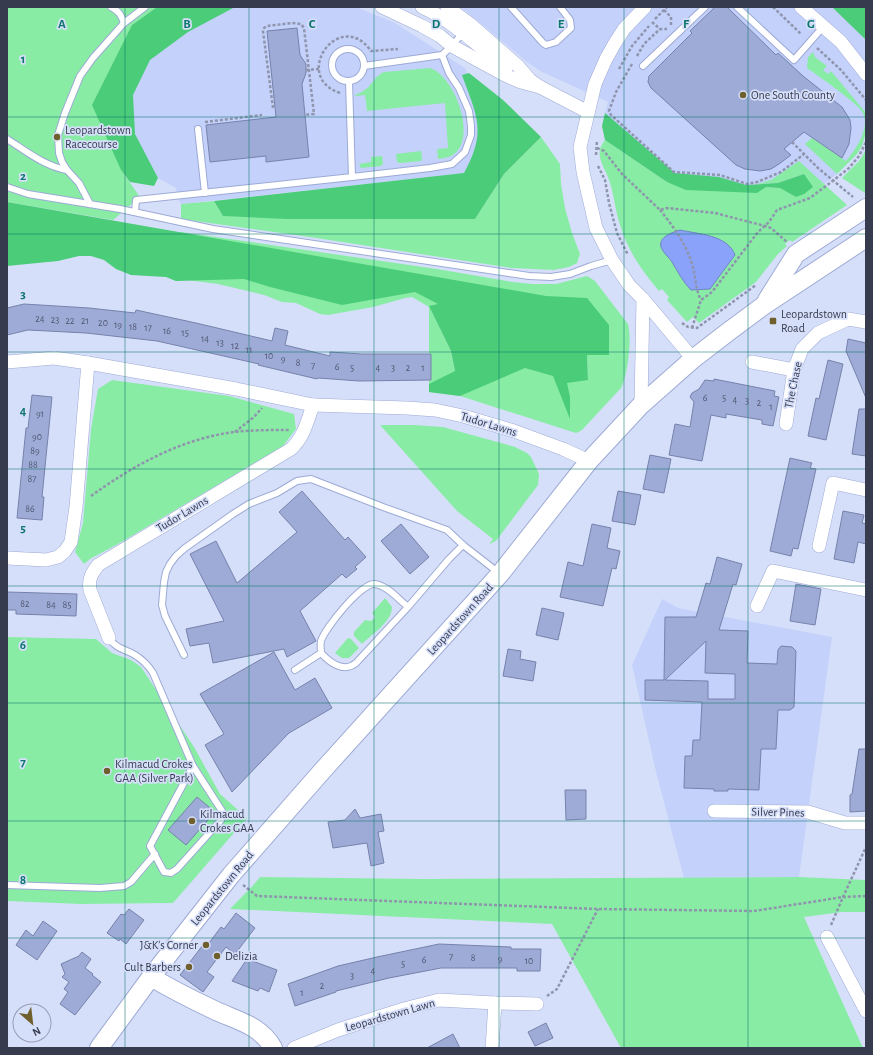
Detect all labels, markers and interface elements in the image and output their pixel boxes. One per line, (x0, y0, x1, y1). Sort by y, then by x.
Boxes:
text: A (58, 18, 66, 31)
text: B (183, 18, 191, 31)
text: C (309, 18, 316, 31)
text: D (432, 18, 441, 31)
text: E (558, 18, 565, 31)
text: F (683, 18, 690, 31)
text: G (807, 18, 815, 31)
text: 1 (21, 53, 25, 66)
place label: One South County (751, 89, 835, 102)
marker: One South County (738, 90, 748, 100)
place label: Leopardstown Racecourse (65, 124, 131, 150)
marker: Leopardstown Racecourse (52, 132, 62, 142)
text: 2 (20, 170, 26, 183)
text: 3 (20, 288, 26, 301)
place label: Leopardstown Road (781, 308, 847, 334)
house number: 24 (35, 314, 45, 324)
house number: 23 (51, 315, 59, 325)
house number: 22 (65, 316, 75, 326)
house number: 21 (81, 316, 89, 326)
marker: Leopardstown Road (768, 316, 778, 326)
house number: 20 (98, 318, 108, 328)
house number: 19 (114, 320, 122, 330)
house number: 18 (129, 322, 137, 332)
house number: 17 (144, 323, 152, 333)
house number: 16 (163, 326, 171, 336)
house number: 15 (181, 328, 189, 338)
house number: 14 (201, 334, 209, 344)
house number: 13 (216, 338, 224, 348)
house number: 12 (231, 341, 239, 351)
house number: 11 (246, 345, 252, 355)
house number: 10 (265, 351, 273, 361)
house number: 9 (281, 354, 286, 364)
house number: 8 (296, 358, 301, 368)
house number: 7 (311, 361, 315, 371)
street label: The Chase (782, 361, 804, 409)
house number: 6 (335, 362, 340, 372)
house number: 5 (350, 363, 354, 373)
house number: 4 (376, 363, 381, 373)
house number: 3 (391, 363, 395, 373)
house number: 2 (406, 363, 411, 373)
house number: 1 (421, 363, 425, 373)
house number: 6 (703, 393, 708, 403)
house number: 5 (722, 393, 726, 403)
house number: 4 (733, 395, 738, 405)
house number: 3 (745, 396, 749, 406)
house number: 2 (757, 398, 762, 408)
house number: 1 (769, 402, 773, 412)
text: 4 (20, 405, 27, 418)
house number: 91 (36, 409, 44, 419)
street label: Tudor Lawns (459, 410, 519, 438)
house number: 90 (32, 432, 42, 442)
house number: 89 (30, 446, 40, 456)
house number: 88 (28, 460, 38, 470)
house number: 87 (28, 474, 36, 484)
street label: Tudor Lawns (154, 494, 210, 534)
house number: 86 (25, 504, 35, 514)
text: 5 (20, 522, 26, 535)
street label: Leopardstown Road (425, 581, 495, 657)
house number: 82 (20, 599, 30, 609)
house number: 84 (46, 600, 56, 610)
house number: 85 (63, 600, 71, 610)
text: 6 (20, 639, 26, 652)
text: 7 (20, 756, 26, 769)
place label: Kilmacud Crokes GAA (Silver Park) (115, 758, 194, 784)
marker: Kilmacud Crokes GAA (Silver Park) (102, 766, 112, 776)
street label: Silver Pines (751, 806, 805, 818)
place label: Kilmacud Crokes GAA (200, 808, 254, 834)
marker: Kilmacud Crokes GAA (187, 816, 197, 826)
street label: Leopardstown Road (188, 849, 256, 927)
text: 8 (20, 874, 26, 887)
place label: J&K's Corner (140, 939, 198, 951)
marker: J&K's Corner (201, 940, 211, 950)
place label: Delizia (225, 950, 258, 962)
marker: Delizia (212, 951, 222, 961)
house number: 7 (449, 952, 453, 962)
house number: 8 (471, 953, 476, 963)
house number: 9 (498, 954, 503, 964)
house number: 6 (422, 955, 427, 965)
house number: 10 (525, 956, 533, 966)
house number: 5 (401, 959, 405, 969)
place label: Cult Barbers (124, 961, 181, 973)
marker: Cult Barbers (184, 962, 194, 972)
house number: 4 (371, 966, 376, 976)
house number: 3 (350, 971, 354, 981)
house number: 2 (320, 981, 325, 991)
house number: 1 (300, 988, 304, 998)
street label: Leopardstown Lawn (344, 996, 436, 1034)
north arrow (12, 1003, 52, 1043)
text: N (30, 1025, 42, 1038)

